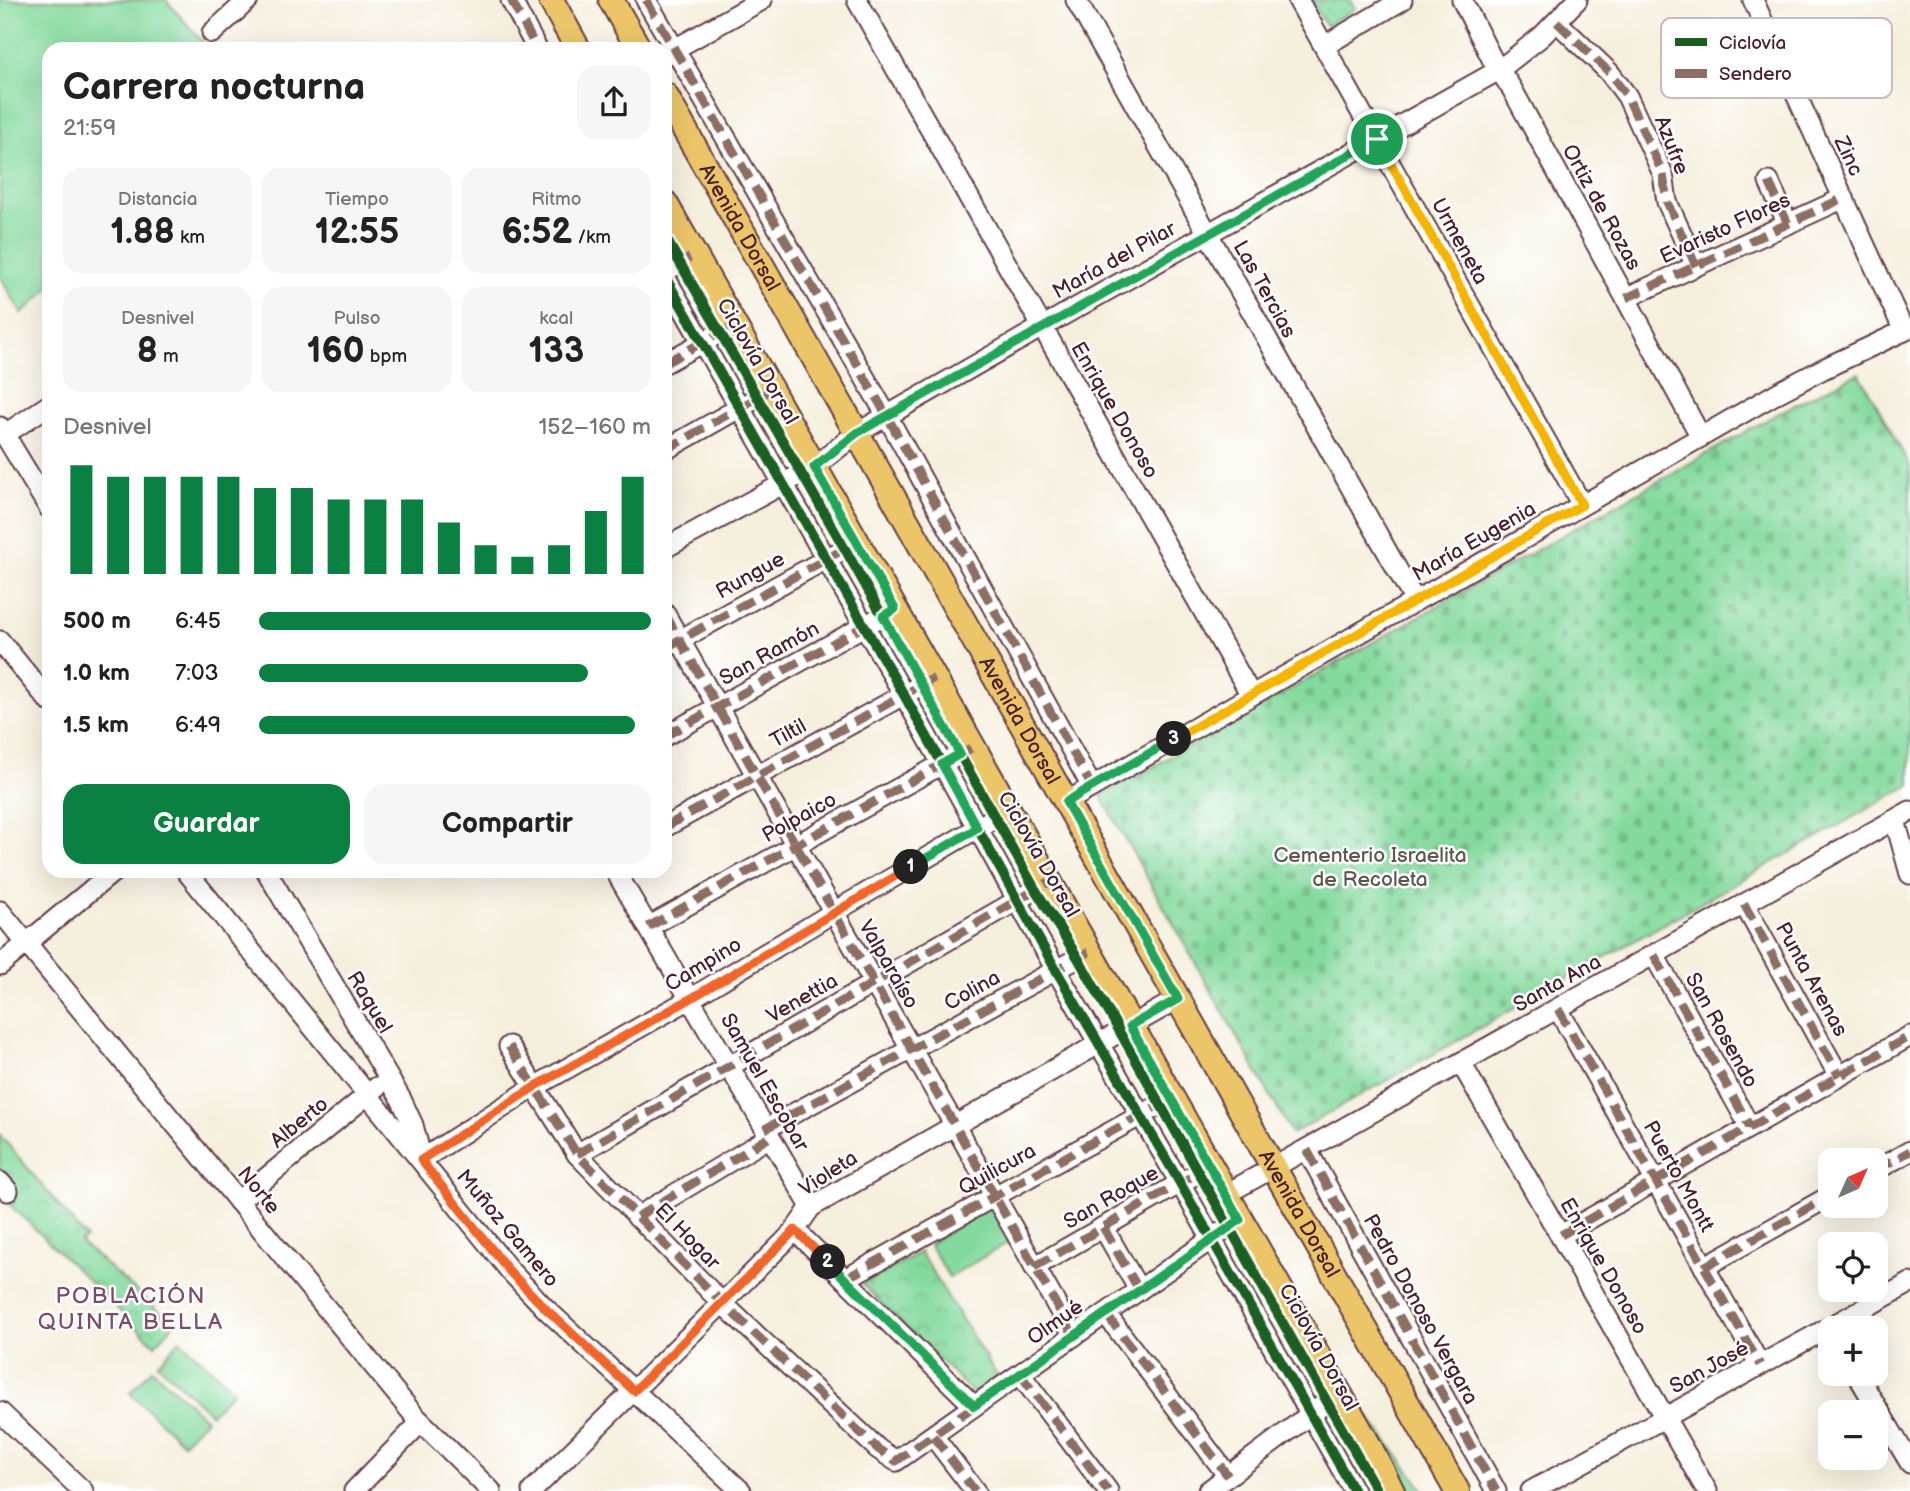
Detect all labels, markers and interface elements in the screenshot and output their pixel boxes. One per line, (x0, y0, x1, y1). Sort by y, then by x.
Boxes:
legend (1661, 18, 1892, 98)
text: Ciclovía (1719, 32, 1786, 55)
text: Sendero (1719, 63, 1792, 86)
text: Carrera nocturna (63, 65, 365, 110)
button: share (577, 65, 651, 139)
pin (1347, 109, 1407, 169)
street label: Azufre (1649, 112, 1694, 178)
text: 21:59 (63, 114, 116, 142)
icon: arrive (1358, 120, 1396, 158)
street label: Zinc (1828, 132, 1868, 180)
street label: Ortiz de Rozas (1557, 140, 1646, 274)
street label: Avenida Dorsal (694, 159, 786, 296)
street label: Evaristo Flores (1656, 187, 1794, 270)
text: Distancia (118, 188, 198, 211)
text: Tiempo (325, 188, 389, 211)
text: Ritmo (531, 188, 581, 211)
street label: Urmeneta (1426, 194, 1493, 289)
text: 1.88 (110, 211, 175, 254)
text: 12:55 (315, 211, 399, 254)
text: 6:52 (502, 211, 572, 254)
street label: María del Pilar (1048, 216, 1181, 305)
text: km (175, 226, 205, 249)
text: /km (572, 226, 611, 249)
street label: Las Tercias (1228, 236, 1301, 342)
street label: Ciclovía Dorsal (711, 294, 804, 429)
text: Desnivel (121, 307, 194, 330)
text: Pulso (334, 307, 380, 330)
text: kcal (539, 307, 573, 330)
text: 8 (137, 330, 158, 373)
text: 160 (307, 330, 365, 373)
text: 133 (529, 330, 584, 373)
street label: Enrique Donoso (1065, 338, 1164, 483)
text: m (158, 345, 179, 368)
text: bpm (365, 345, 407, 368)
text: Desnivel (63, 413, 152, 441)
text: 152–160 m (538, 413, 651, 441)
street label: María Eugenia (1408, 496, 1540, 587)
street label: Rungue (711, 546, 789, 604)
text: 500 m (63, 607, 131, 635)
text: 6:45 (175, 607, 221, 635)
street label: San Ramón (715, 616, 823, 691)
street label: Avenida Dorsal (973, 652, 1065, 789)
text: 1.0 km (63, 659, 130, 687)
text: 7:03 (175, 659, 219, 687)
text: 1.5 km (63, 711, 129, 739)
text: 6:49 (175, 711, 221, 739)
street label: Tiltil (766, 713, 811, 753)
pin: 3 (1156, 722, 1192, 756)
text: 3 (1168, 727, 1179, 750)
button: Guardar (63, 784, 350, 864)
button: Compartir (364, 784, 651, 864)
street label: Polpaico (758, 787, 841, 848)
street label: Ciclovía Dorsal (992, 787, 1085, 922)
park label: Cementerio Israelita de Recoleta (1273, 843, 1467, 892)
pin: 1 (894, 850, 928, 884)
text: 1 (907, 855, 915, 878)
street label: Valparaíso (853, 915, 924, 1013)
street label: Punta Arenas (1770, 918, 1853, 1041)
street label: Campino (660, 932, 746, 997)
street label: Santa Ana (1509, 949, 1605, 1018)
street label: Colina (940, 965, 1005, 1016)
street label: Raquel (341, 967, 398, 1038)
street label: Venettia (762, 968, 842, 1029)
street label: San Rosendo (1680, 968, 1763, 1092)
street label: Samuel Escobar (715, 1009, 814, 1156)
street label: Alberto (265, 1091, 333, 1153)
street label: Puerto Montt (1638, 1116, 1720, 1237)
street label: Quilicura (954, 1138, 1040, 1201)
street label: Violeta (794, 1145, 862, 1201)
street label: Avenida Dorsal (1253, 1146, 1345, 1282)
north arrow (1818, 1148, 1888, 1218)
map controls (1818, 1148, 1888, 1470)
street label: San Roque (1059, 1160, 1163, 1235)
street label: Norte (232, 1162, 285, 1219)
street label: Muñoz Gamero (451, 1164, 564, 1292)
street label: Enrique Donoso (1554, 1194, 1653, 1339)
street label: El Hogar (650, 1198, 726, 1275)
street label: Pedro Donoso Vergara (1358, 1210, 1483, 1409)
button: locate (1818, 1232, 1888, 1302)
pin: 2 (810, 1244, 846, 1280)
text: 2 (822, 1250, 833, 1273)
street label: Ciclovía Dorsal (1273, 1279, 1364, 1415)
district label: POBLACIÓN QUINTA BELLA (38, 1282, 224, 1336)
street label: Olmué (1023, 1294, 1088, 1351)
button: + (1818, 1316, 1888, 1386)
street label: San José (1665, 1335, 1753, 1399)
button: − (1818, 1400, 1888, 1470)

